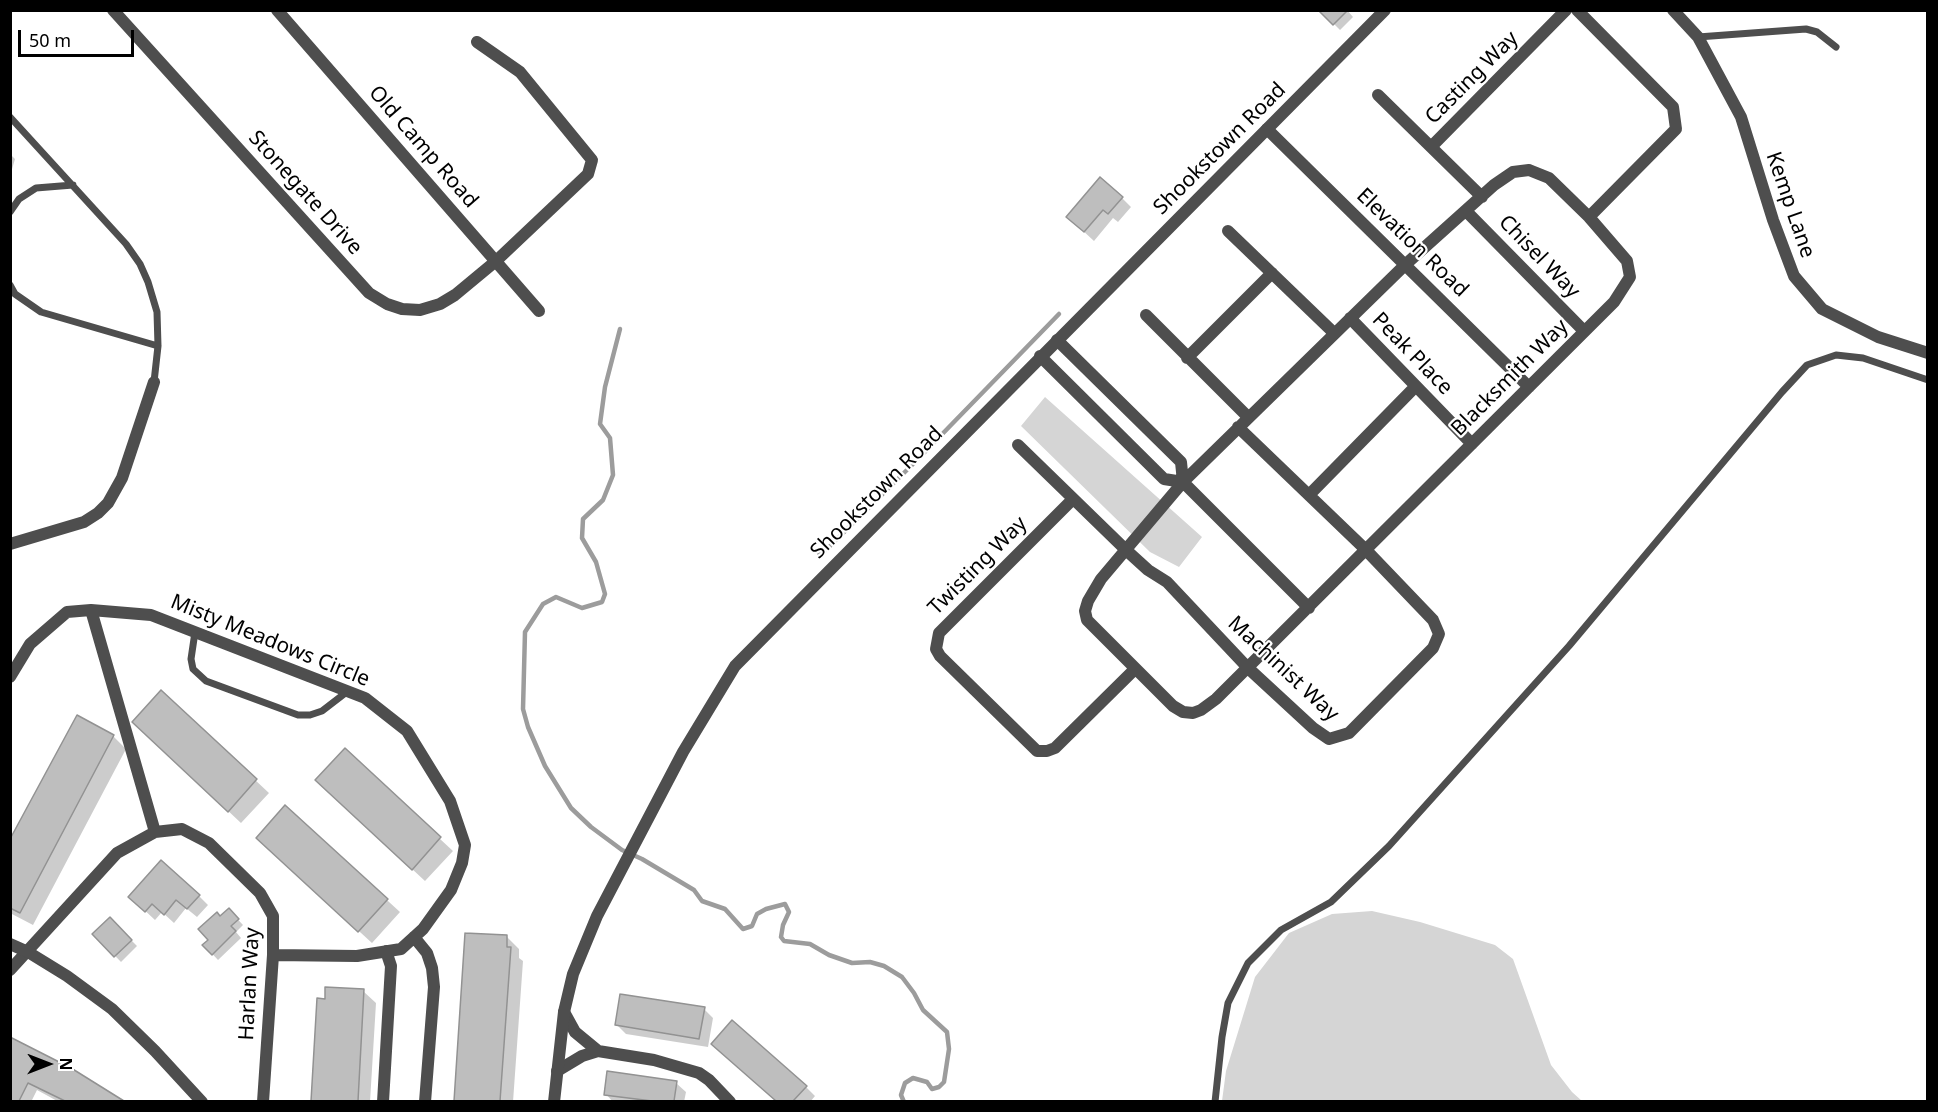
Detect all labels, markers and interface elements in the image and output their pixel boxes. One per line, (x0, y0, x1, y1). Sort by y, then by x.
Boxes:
scale bar (21, 18, 136, 56)
street label: Casting Way (1420, 26, 1524, 130)
text: 50 m (29, 28, 71, 52)
street label: Shookstown Road (1149, 78, 1291, 220)
street label: Old Camp Road (363, 81, 483, 213)
street label: Stonegate Drive (243, 126, 367, 260)
street label: Kemp Lane (1760, 149, 1820, 261)
street label: Elevation Road (1351, 183, 1473, 303)
street label: Chisel Way (1493, 210, 1585, 304)
street label: Peak Place (1367, 308, 1457, 400)
street label: Blacksmith Way (1446, 314, 1574, 442)
street label: Shookstown Road (806, 422, 948, 564)
street label: Twisting Way (923, 511, 1033, 621)
street label: Misty Meadows Circle (167, 590, 373, 692)
street label: Machinist Way (1222, 611, 1344, 727)
street label: Harlan Way (234, 927, 266, 1041)
north arrow (18, 1034, 78, 1094)
text: N (55, 1057, 77, 1071)

